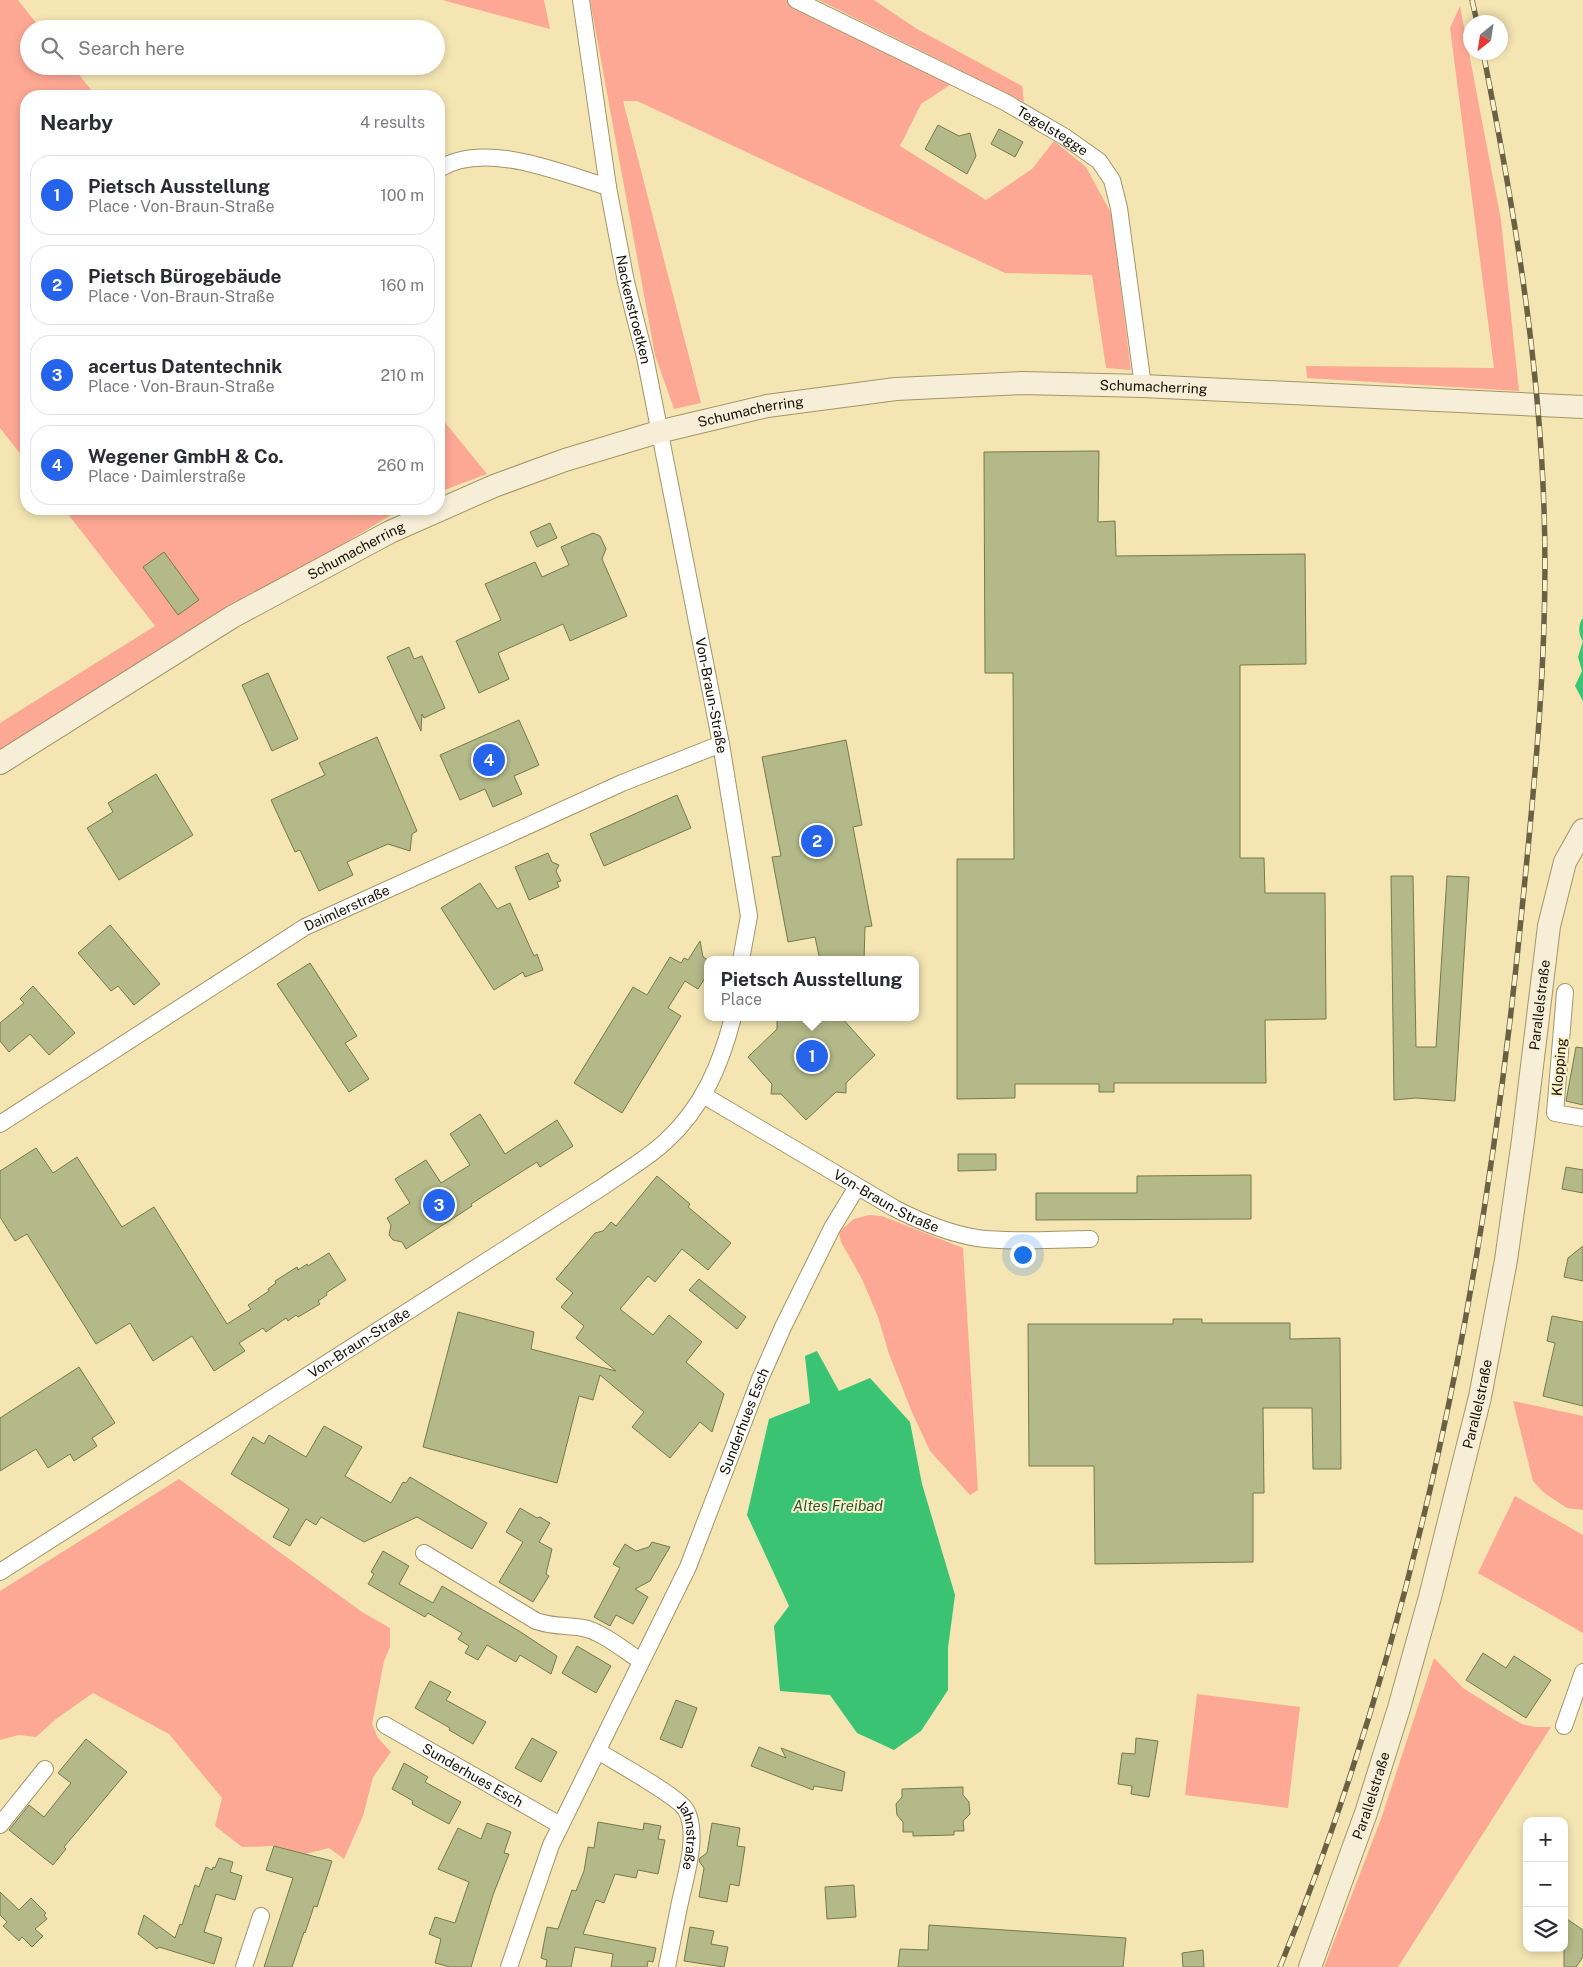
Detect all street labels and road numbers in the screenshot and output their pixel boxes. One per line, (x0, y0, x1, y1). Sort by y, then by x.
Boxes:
street label: Tegelstegge (1014, 103, 1091, 159)
street label: Nackenstroetken (613, 254, 654, 365)
street label: Schumacherring (1100, 377, 1208, 397)
street label: Schumacherring (696, 393, 805, 430)
street label: Schumacherring (305, 518, 408, 583)
street label: Von-Braun-Straße (692, 636, 730, 755)
street label: Daimlerstraße (302, 882, 392, 934)
street label: Parallelstraße (1526, 959, 1553, 1051)
street label: Klopping (1548, 1037, 1570, 1097)
street label: Von-Braun-Straße (831, 1166, 941, 1235)
street label: Von-Braun-Straße (305, 1304, 413, 1381)
street label: Parallelstraße (1459, 1358, 1495, 1450)
street label: Sunderhues Esch (716, 1365, 772, 1477)
street label: Sunderhues Esch (420, 1740, 526, 1810)
street label: Parallelstraße (1349, 1750, 1393, 1841)
street label: Jahnstraße (674, 1797, 700, 1872)

